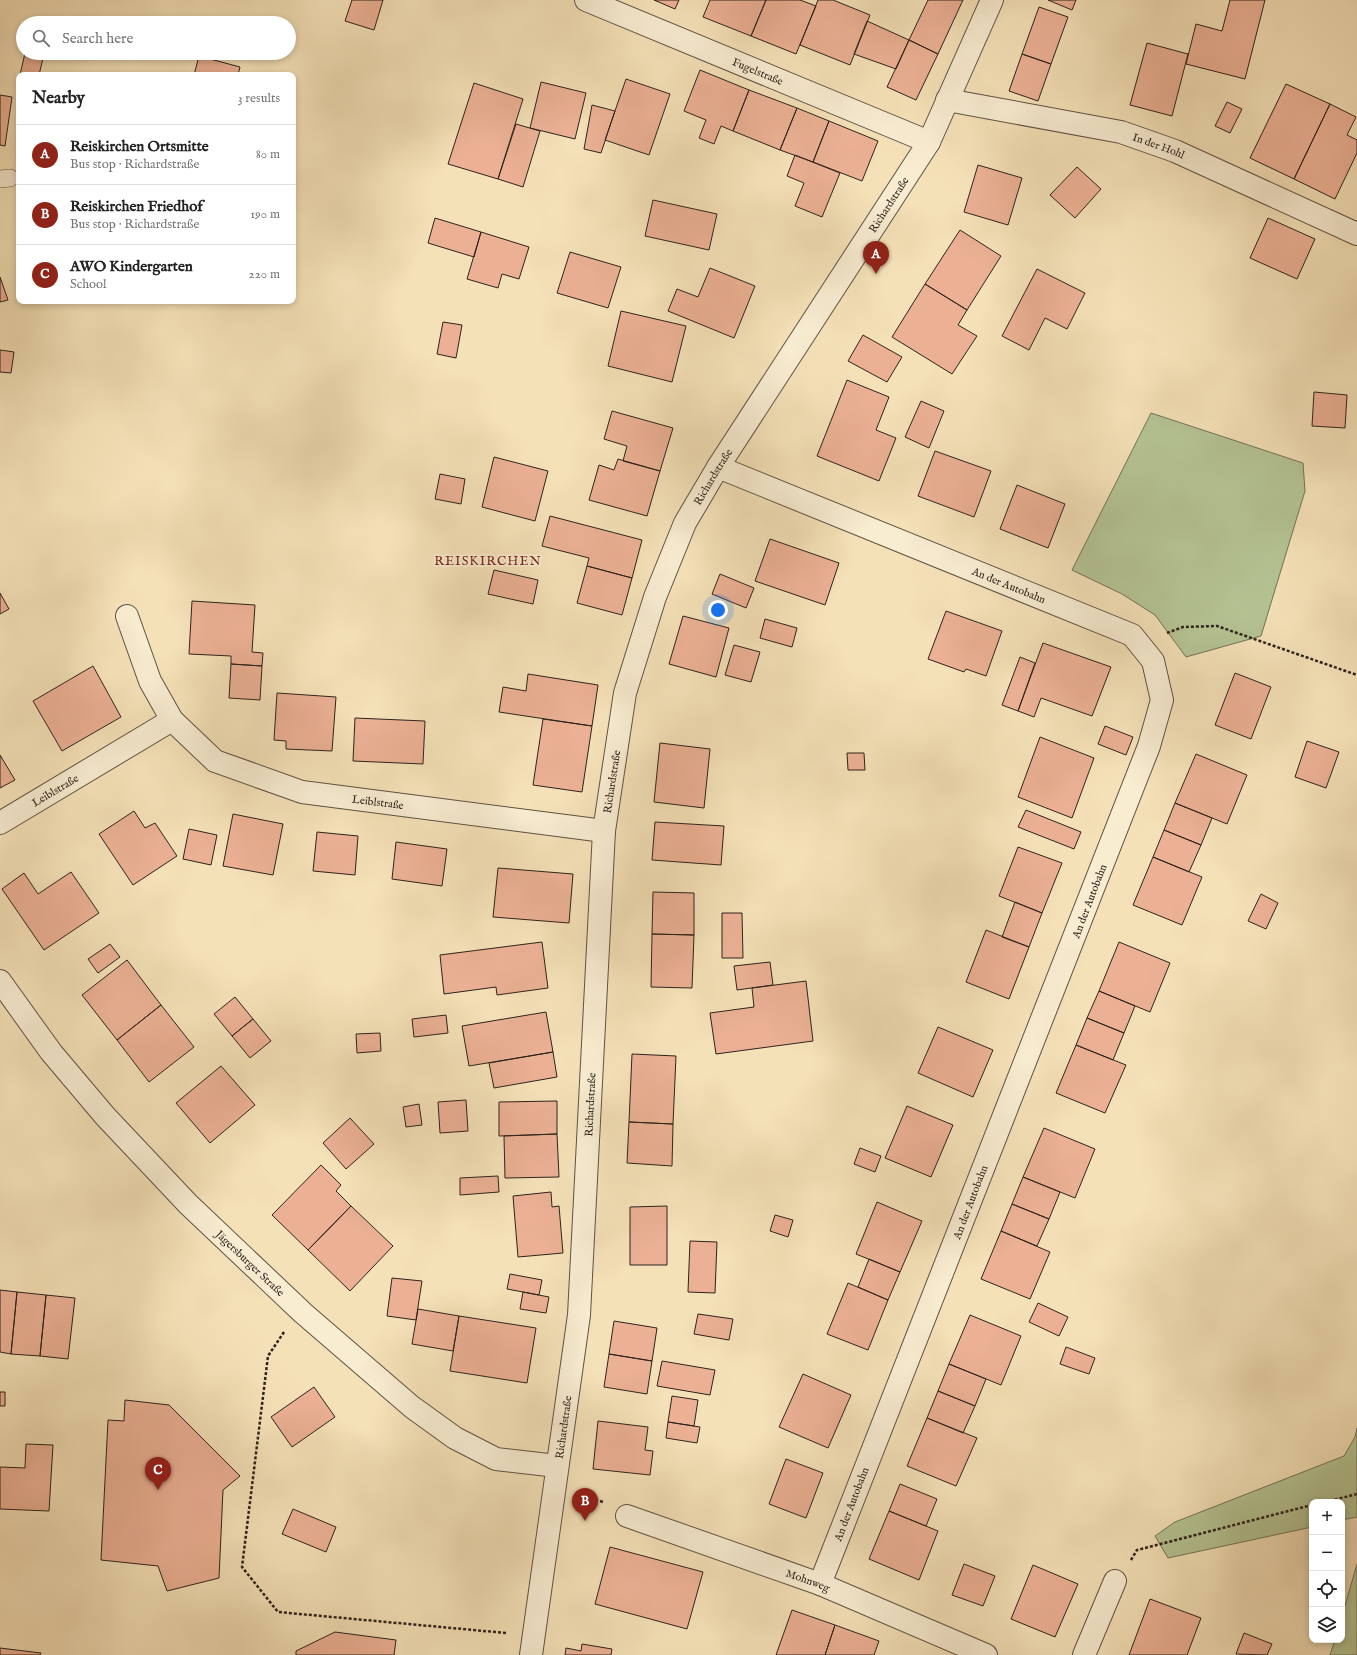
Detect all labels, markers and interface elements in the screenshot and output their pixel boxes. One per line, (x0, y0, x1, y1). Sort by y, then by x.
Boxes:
search box (16, 16, 296, 60)
icon: search (30, 27, 52, 49)
text: Search here (62, 29, 133, 48)
street label: Fugelstraße (730, 55, 785, 89)
text: Nearby (32, 88, 85, 109)
text: 3 results (238, 90, 280, 107)
street label: In der Hohl (1130, 131, 1187, 162)
text: Reiskirchen Ortsmitte (70, 137, 209, 156)
text: A (41, 146, 49, 163)
text: 80 m (256, 146, 280, 163)
text: Bus stop · Richardstraße (70, 156, 200, 173)
street label: Richardstraße (866, 175, 912, 236)
text: Reiskirchen Friedhof (70, 197, 203, 216)
text: B (41, 206, 49, 223)
text: 190 m (250, 206, 280, 223)
text: Bus stop · Richardstraße (70, 216, 200, 233)
pin: A (863, 241, 889, 274)
text: AWO Kindergarten (70, 257, 193, 276)
text: C (40, 266, 50, 283)
text: 220 m (249, 266, 280, 283)
text: School (70, 276, 107, 293)
street label: Richardstraße (691, 446, 736, 508)
district label: REISKIRCHEN (434, 553, 542, 570)
street label: An der Autobahn (969, 564, 1048, 607)
your location (708, 600, 728, 620)
street label: Richardstraße (601, 749, 624, 814)
street label: Leiblstraße (30, 772, 81, 810)
street label: Leiblstraße (351, 793, 404, 813)
street label: An der Autobahn (1069, 862, 1111, 941)
street label: Richardstraße (582, 1073, 599, 1137)
street label: An der Autobahn (950, 1163, 992, 1242)
street label: Jägersburger Straße (211, 1226, 287, 1300)
street label: Richardstraße (553, 1395, 576, 1460)
pin: C (145, 1457, 171, 1490)
street label: An der Autobahn (831, 1465, 873, 1544)
pin: B (572, 1488, 598, 1521)
map controls (1309, 1499, 1345, 1643)
button: + (1309, 1499, 1345, 1535)
button: − (1309, 1535, 1345, 1571)
street label: Mohnweg (784, 1567, 833, 1596)
button: locate (1309, 1571, 1345, 1607)
button: layers (1309, 1607, 1345, 1643)

